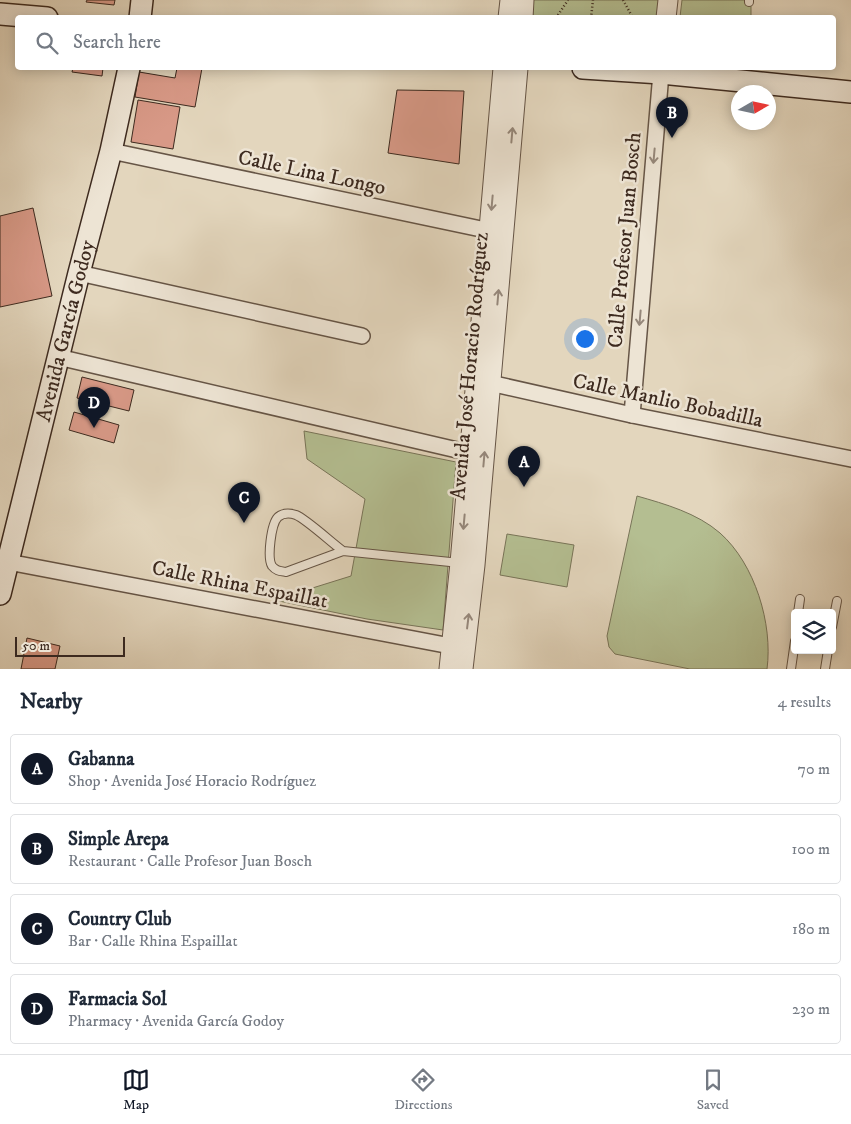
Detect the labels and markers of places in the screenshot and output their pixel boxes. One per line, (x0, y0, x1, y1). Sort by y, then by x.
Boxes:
pin: B (656, 97, 688, 138)
pin: D (78, 387, 110, 428)
pin: A (508, 446, 540, 487)
pin: C (228, 482, 260, 523)

